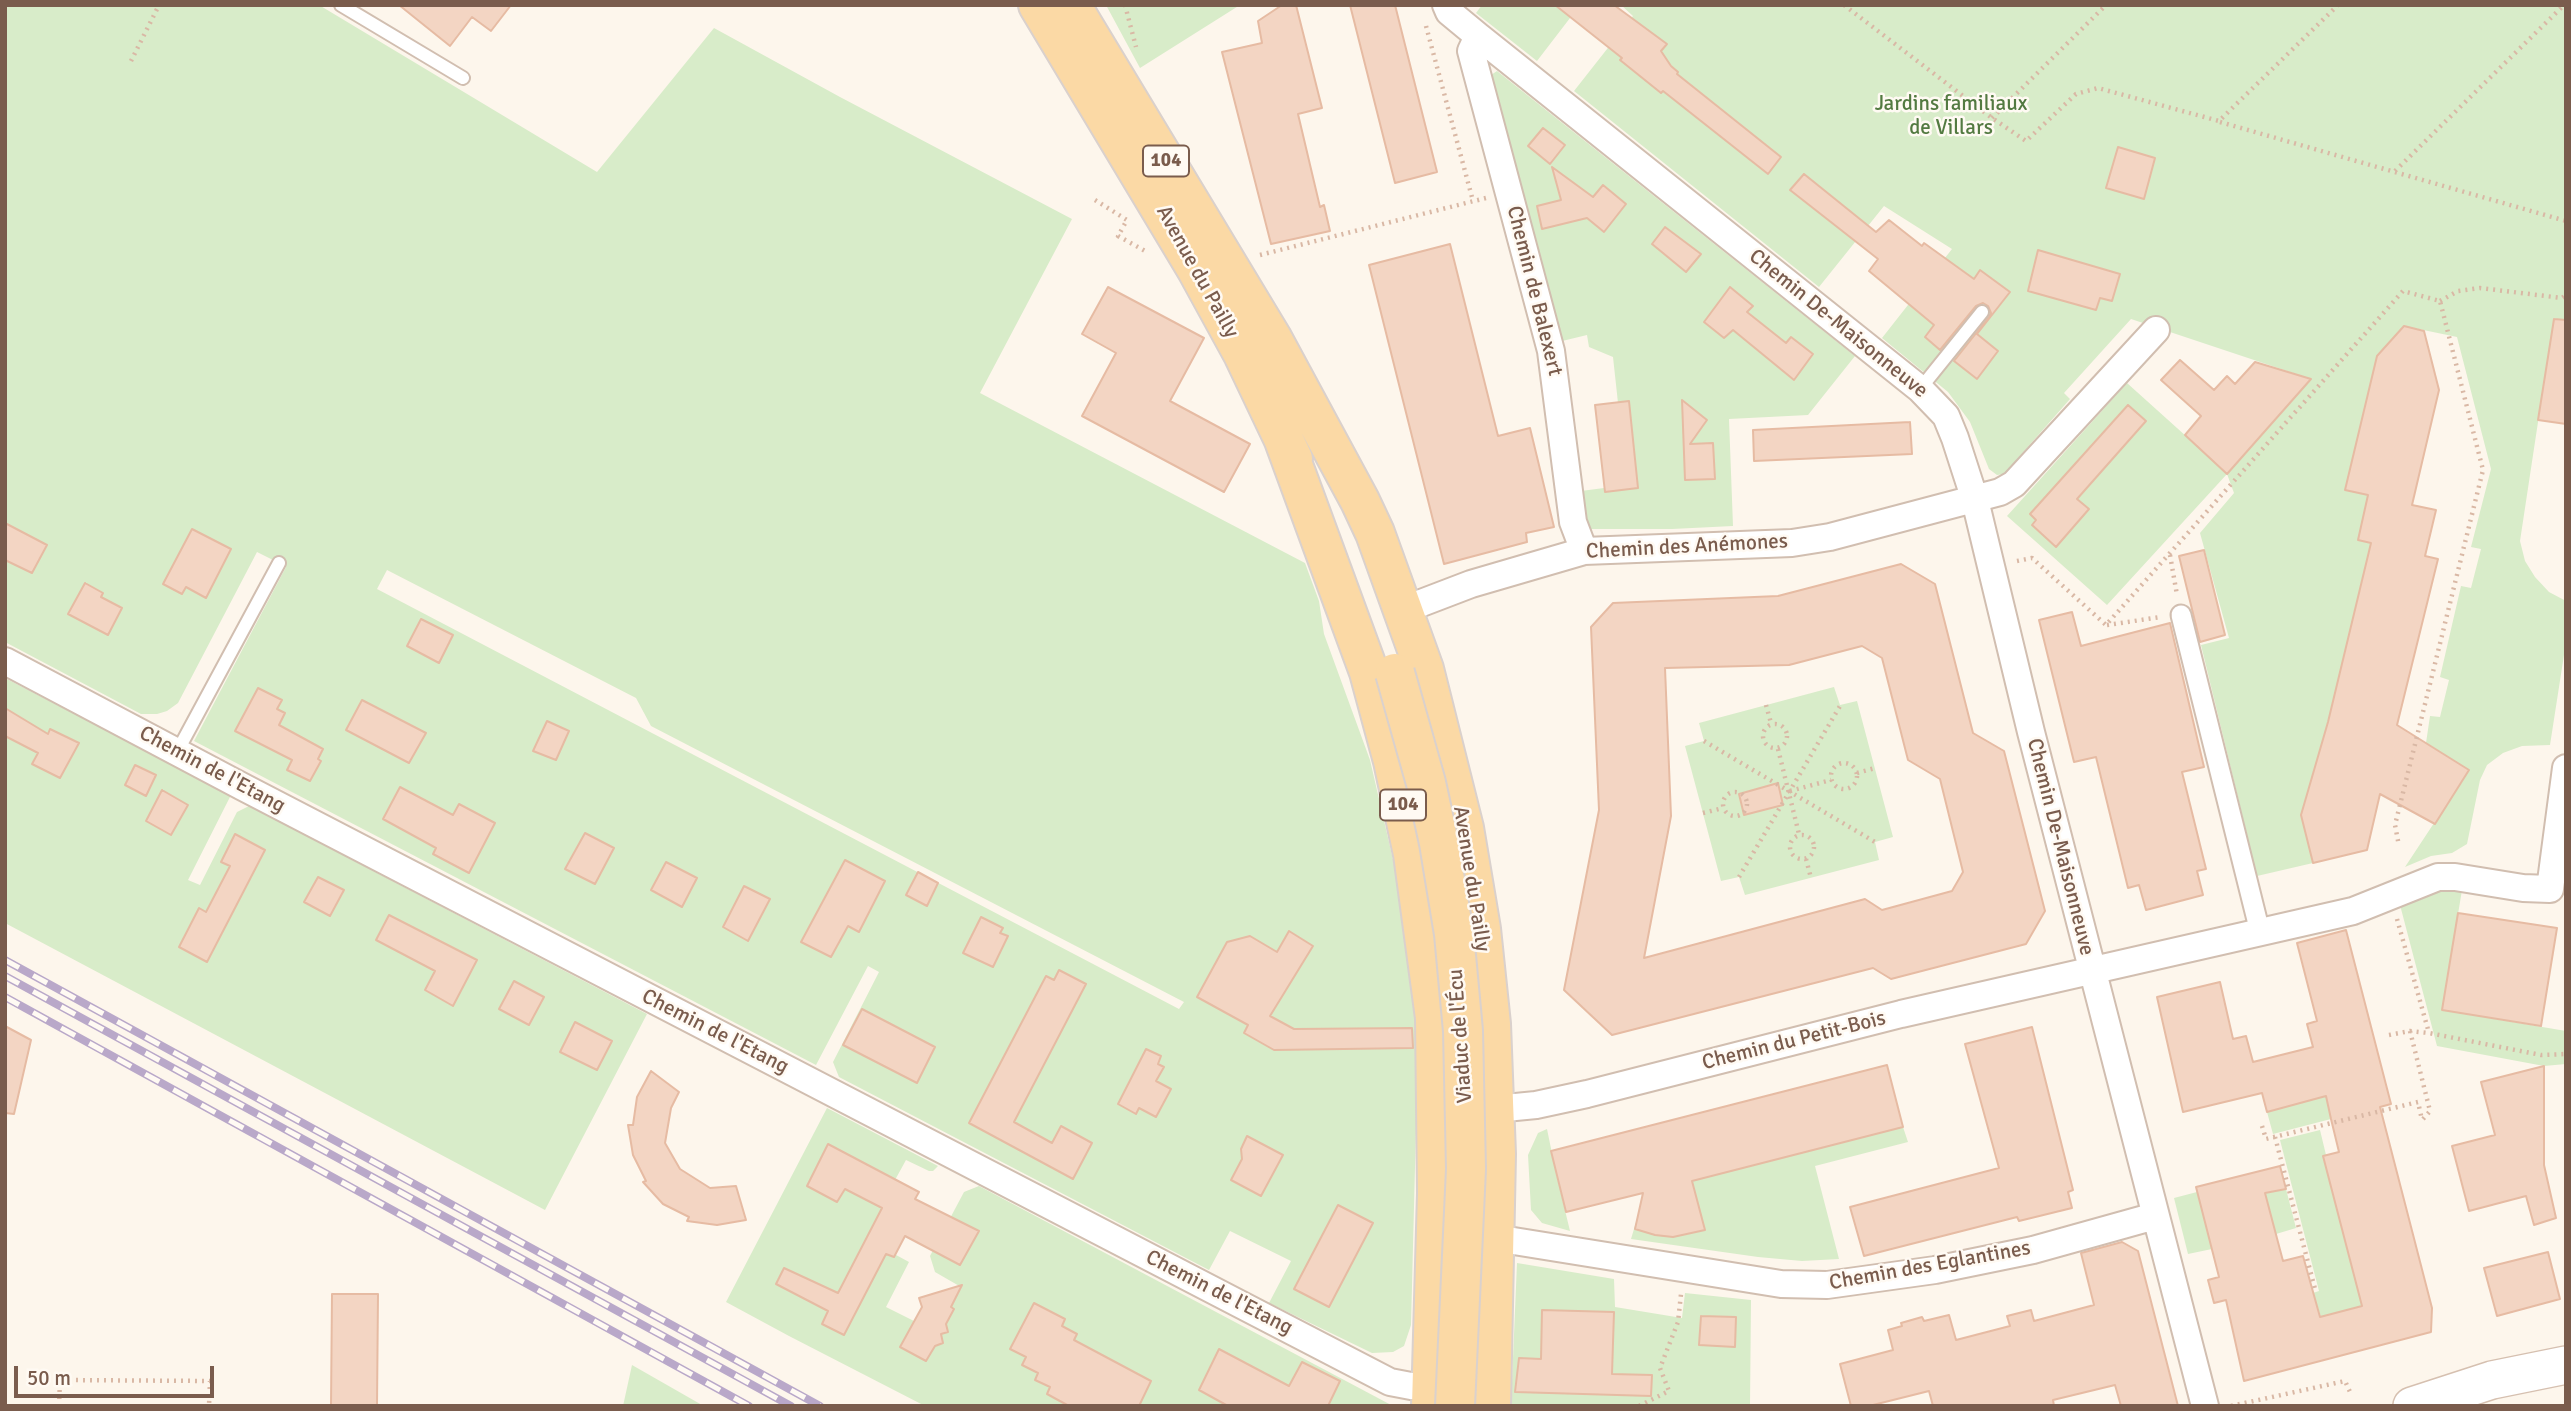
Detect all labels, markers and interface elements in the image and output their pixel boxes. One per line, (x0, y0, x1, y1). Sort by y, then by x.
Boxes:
park label: Jardins familiaux de Villars (1875, 91, 2027, 141)
road number: 104 (1143, 146, 1189, 176)
street label: Avenue du Pailly (1150, 202, 1244, 342)
street label: Chemin de Balexert (1501, 203, 1567, 379)
street label: Chemin De-Maisonneuve (1744, 244, 1932, 404)
street label: Chemin des Anémones (1585, 529, 1789, 565)
street label: Chemin de l'Etang (135, 721, 289, 819)
street label: Chemin De-Maisonneuve (2021, 736, 2099, 958)
road number: 104 (1380, 790, 1426, 820)
street label: Avenue du Pailly (1447, 804, 1495, 954)
street label: Viaduc de l'Écu (1444, 968, 1478, 1104)
street label: Chemin de l'Etang (637, 984, 793, 1080)
street label: Chemin du Petit-Bois (1699, 1006, 1889, 1076)
street label: Chemin des Eglantines (1827, 1236, 2033, 1296)
street label: Chemin de l'Etang (1141, 1245, 1297, 1341)
scale bar (18, 1352, 217, 1396)
text: 50 m (27, 1365, 71, 1391)

